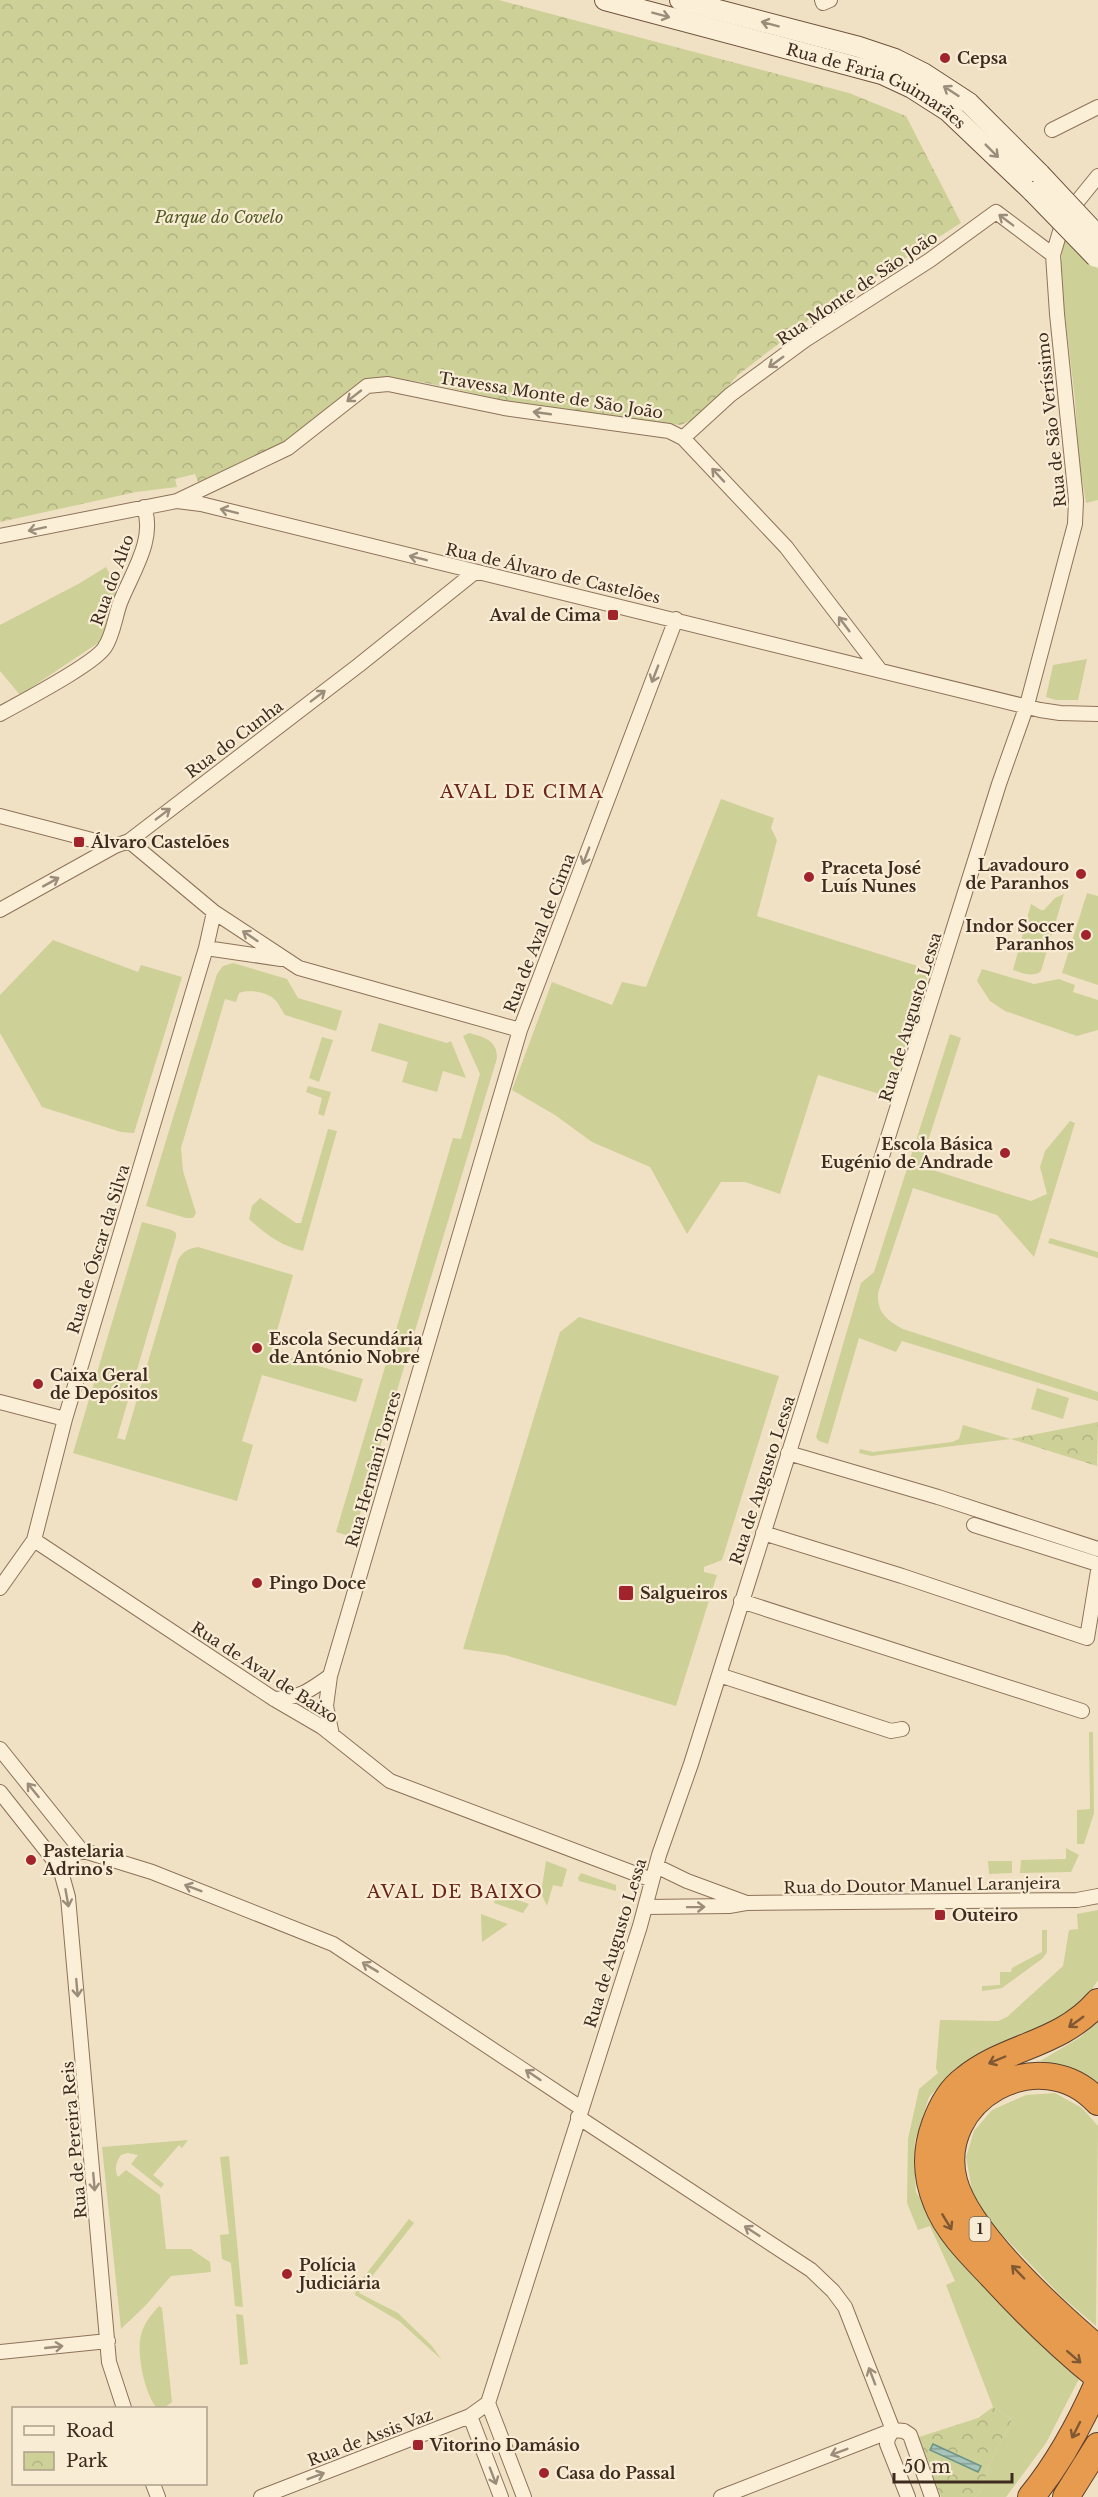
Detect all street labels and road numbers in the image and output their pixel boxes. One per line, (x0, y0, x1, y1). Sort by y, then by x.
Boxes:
street label: Rua de Faria Guimarães (784, 39, 970, 133)
street label: Rua Monte de São João (773, 227, 941, 349)
street label: Rua de São Veríssimo (1032, 332, 1070, 508)
street label: Travessa Monte de São João (437, 367, 665, 423)
street label: Rua do Alto (86, 532, 138, 628)
street label: Rua de Álvaro de Castelões (444, 539, 662, 607)
street label: Rua do Cunha (181, 696, 287, 782)
street label: Rua de Aval de Cima (499, 850, 579, 1016)
street label: Rua de Augusto Lessa (875, 930, 945, 1104)
street label: Rua de Óscar da Silva (63, 1162, 133, 1336)
street label: Rua Hernâni Torres (341, 1389, 405, 1549)
street label: Rua de Augusto Lessa (725, 1393, 799, 1567)
street label: Rua de Aval de Baixo (188, 1617, 342, 1727)
street label: Rua de Augusto Lessa (580, 1856, 650, 2030)
street label: Rua do Doutor Manuel Laranjeira (783, 1873, 1061, 1897)
street label: Rua de Pereira Reis (57, 2060, 91, 2220)
road number: 1 (970, 2217, 990, 2241)
street label: Rua de Assis Vaz (304, 2404, 436, 2470)

